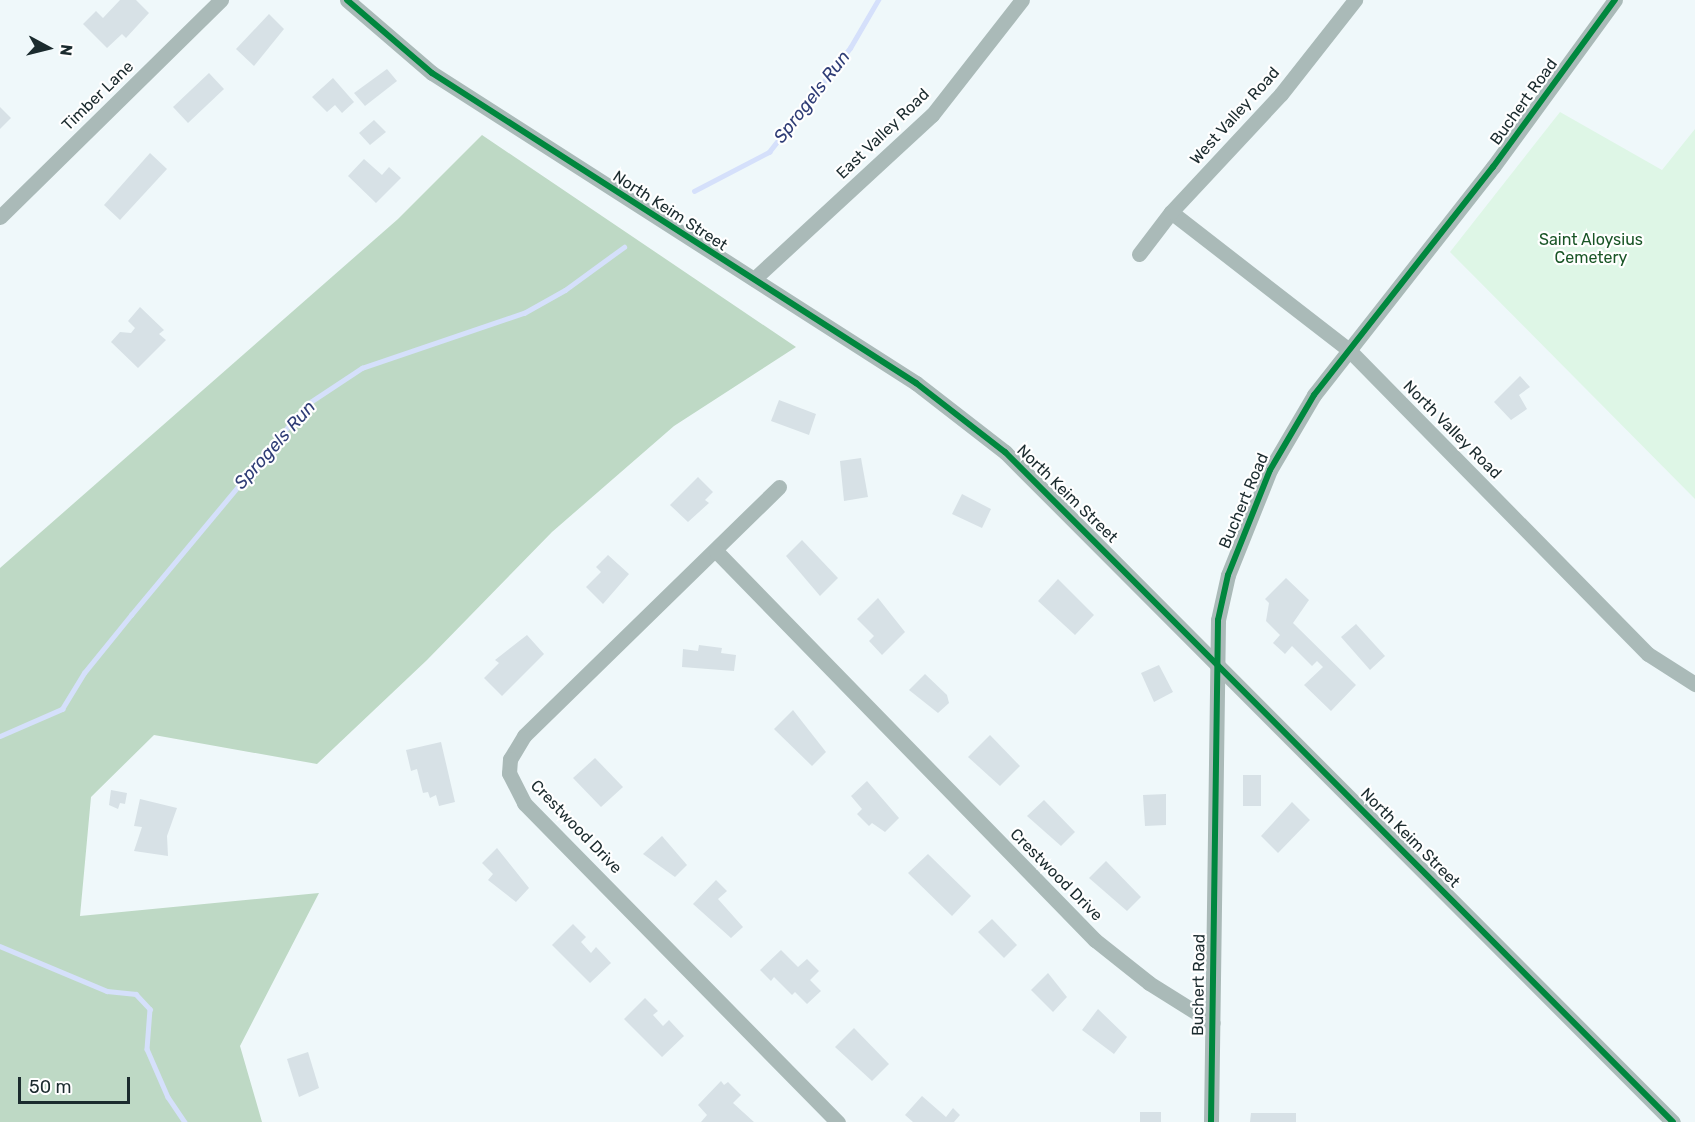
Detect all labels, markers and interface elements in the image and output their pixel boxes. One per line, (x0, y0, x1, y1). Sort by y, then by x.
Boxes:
north arrow (18, 18, 78, 78)
text: N (56, 43, 76, 57)
water label: Sprogels Run (769, 47, 855, 147)
street label: Buchert Road (1486, 55, 1562, 149)
street label: Timber Lane (58, 57, 138, 135)
street label: West Valley Road (1186, 63, 1284, 169)
street label: East Valley Road (832, 85, 934, 183)
street label: North Keim Street (609, 167, 731, 255)
park label: Saint Aloysius Cemetery (1539, 230, 1643, 268)
street label: North Valley Road (1399, 377, 1505, 483)
water label: Sprogels Run (230, 396, 320, 494)
street label: North Keim Street (1013, 441, 1121, 547)
street label: Buchert Road (1215, 450, 1273, 552)
street label: Crestwood Drive (526, 776, 626, 878)
street label: North Keim Street (1356, 784, 1464, 892)
street label: Crestwood Drive (1006, 825, 1106, 925)
street label: Buchert Road (1189, 934, 1209, 1036)
scale bar (21, 1065, 134, 1103)
text: 50 m (29, 1076, 72, 1098)

